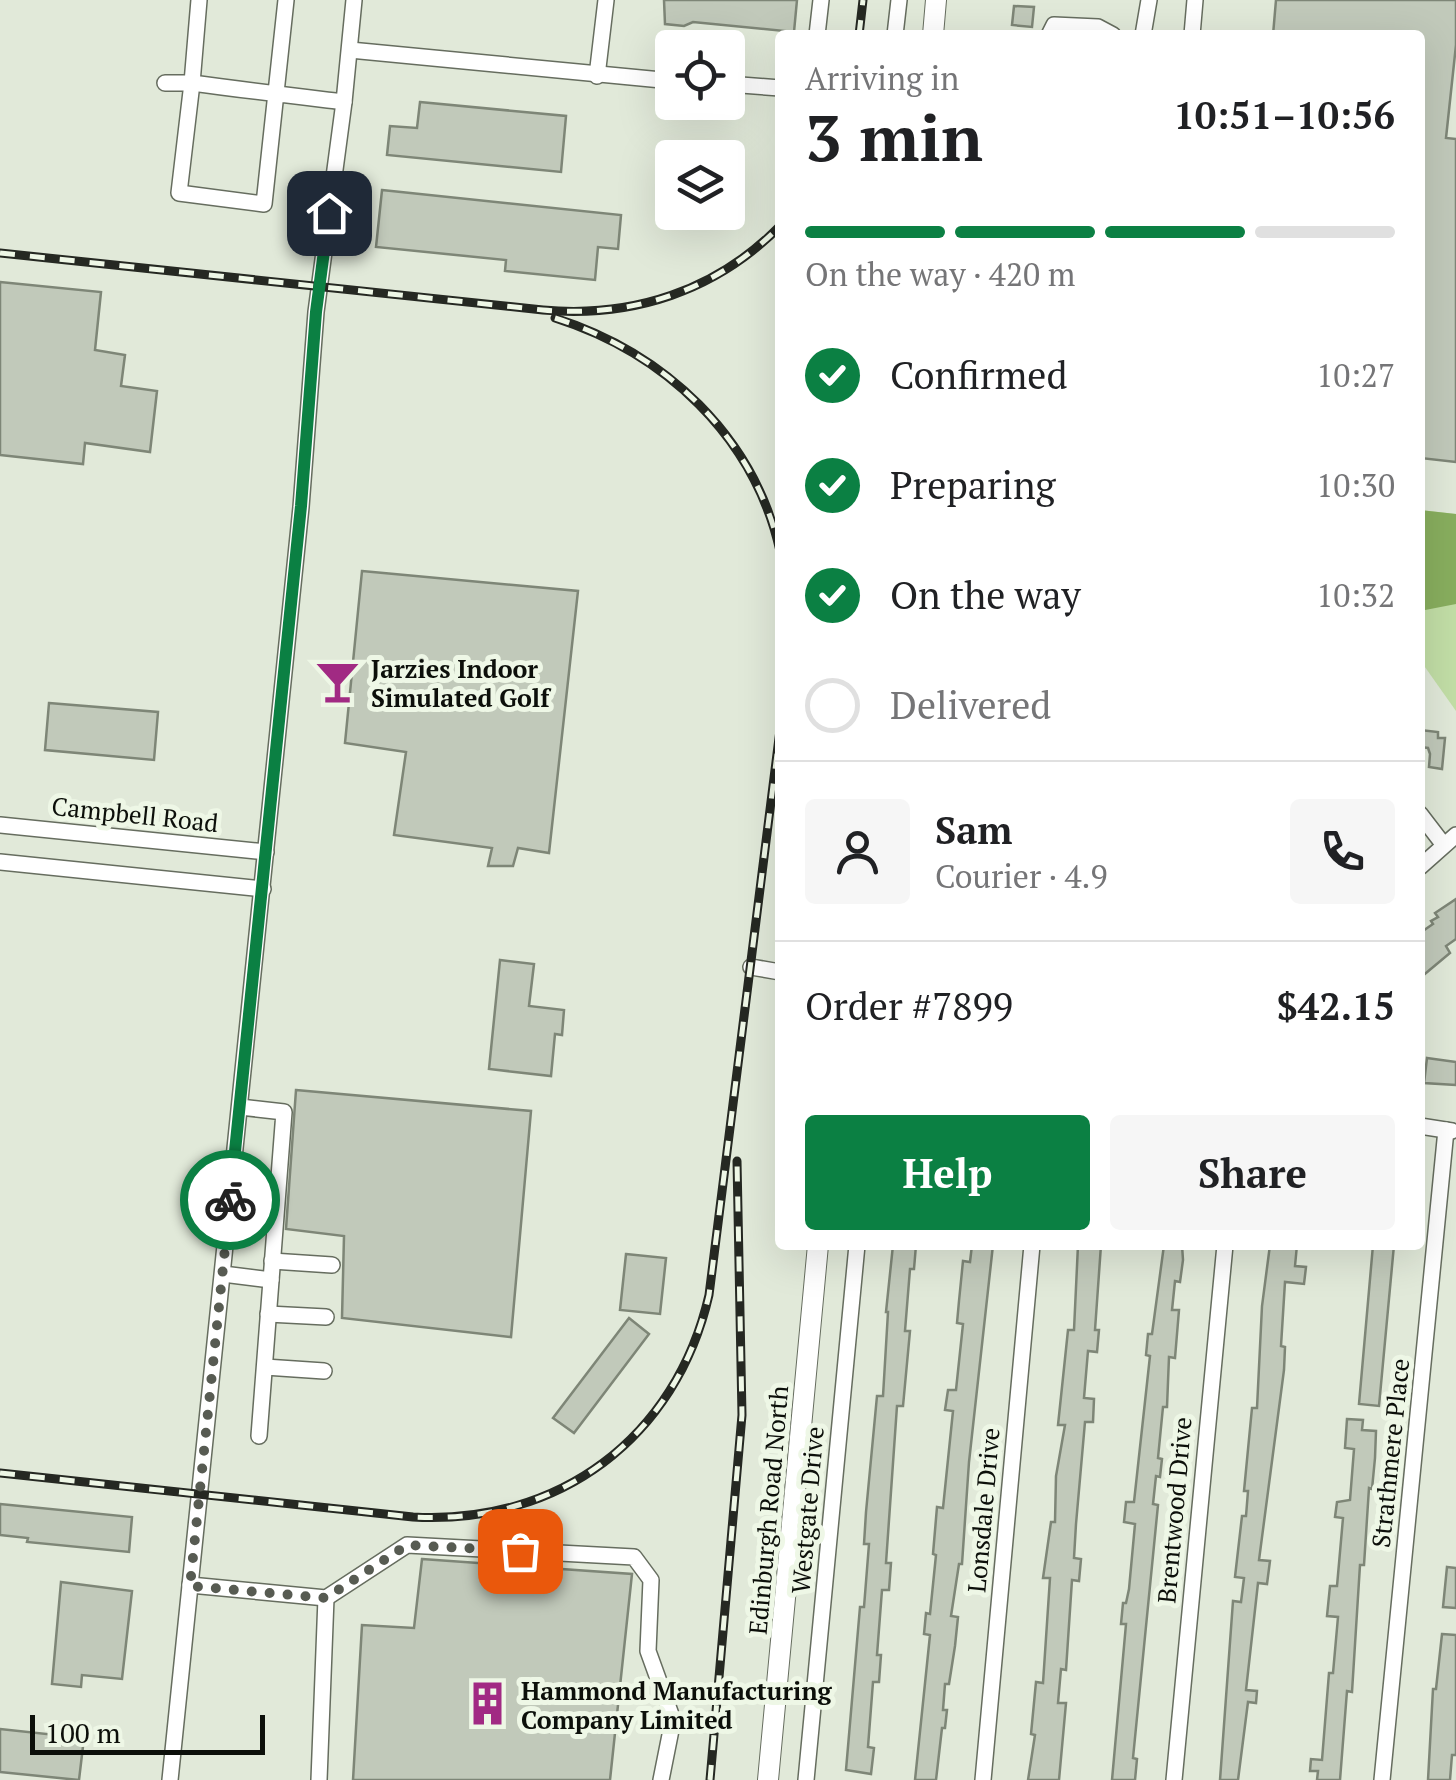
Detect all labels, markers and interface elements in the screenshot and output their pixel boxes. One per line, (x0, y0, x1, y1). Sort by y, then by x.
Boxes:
map controls (655, 30, 745, 230)
button: locate (655, 30, 745, 120)
text: Arriving in (805, 57, 959, 99)
text: 10:51–10:56 (1173, 90, 1395, 140)
text: 3 min (805, 93, 983, 180)
button: layers (655, 140, 745, 230)
pin (287, 171, 372, 256)
icon: home (302, 186, 357, 241)
text: On the way · 420 m (805, 253, 1075, 295)
icon: check (805, 348, 860, 403)
text: Confirmed (890, 350, 1068, 400)
text: 10:27 (1316, 354, 1395, 396)
icon: check (805, 458, 860, 513)
text: Preparing (890, 460, 1056, 510)
text: 10:30 (1316, 464, 1395, 506)
icon: check (805, 568, 860, 623)
text: On the way (890, 570, 1081, 620)
text: 10:32 (1316, 574, 1395, 616)
place label: Jarzies Indoor Simulated Golf (371, 652, 552, 714)
bar icon: Jarzies Indoor Simulated Golf (314, 658, 362, 706)
text: Delivered (890, 680, 1051, 730)
street label: Campbell Road (50, 789, 220, 839)
button: person (805, 799, 910, 904)
button: phone (1290, 799, 1395, 904)
text: Sam (935, 805, 1012, 855)
text: Courier · 4.9 (935, 855, 1107, 897)
text: Order #7899 (805, 981, 1013, 1031)
text: $42.15 (1276, 981, 1395, 1031)
button: Help (805, 1115, 1090, 1230)
button: Share (1110, 1115, 1395, 1230)
courier (180, 1150, 280, 1250)
icon: bike (203, 1173, 258, 1228)
street label: Strathmere Place (1364, 1357, 1416, 1549)
street label: Edinburgh Road North (741, 1384, 795, 1636)
street label: Brentwood Drive (1149, 1416, 1199, 1604)
street label: Westgate Drive (783, 1425, 831, 1595)
street label: Lonsdale Drive (959, 1426, 1007, 1594)
pin (478, 1509, 563, 1594)
icon: bag (493, 1524, 548, 1579)
place label: Hammond Manufacturing Company Limited (521, 1674, 832, 1736)
building icon: Hammond Manufacturing Company Limited (464, 1680, 512, 1728)
scale bar (30, 1710, 265, 1754)
text: 100 m (45, 1714, 121, 1751)

